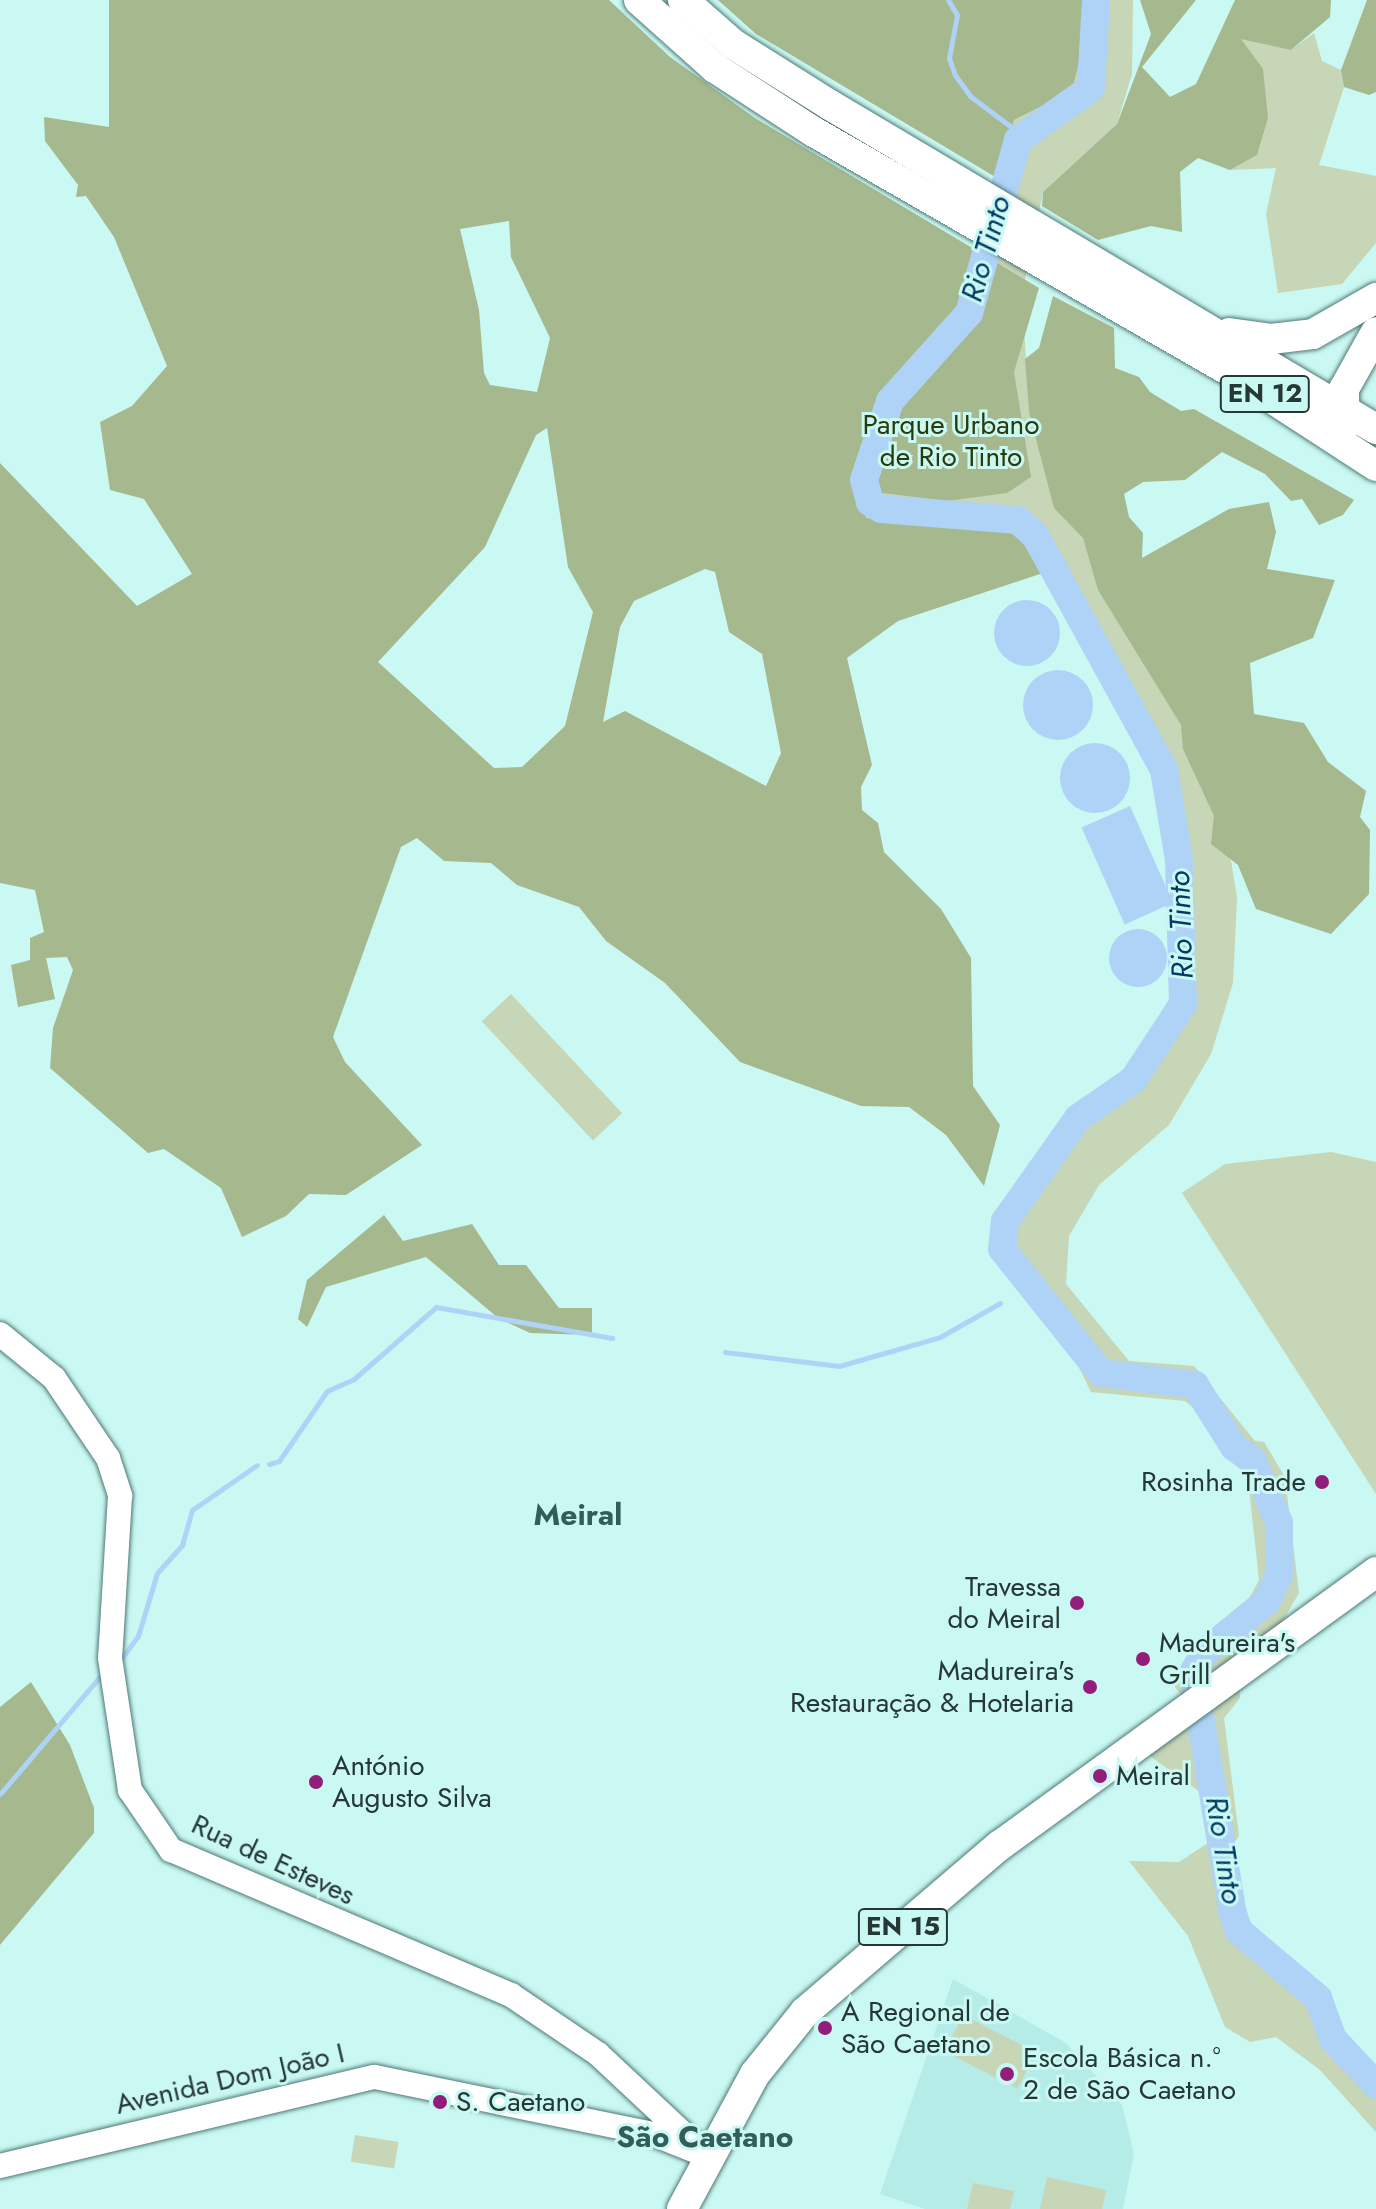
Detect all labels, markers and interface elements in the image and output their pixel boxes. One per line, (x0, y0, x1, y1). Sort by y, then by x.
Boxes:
water label: Rio Tinto (954, 192, 1018, 306)
road number: EN 12 (1219, 372, 1311, 416)
park label: Parque Urbano de Rio Tinto (862, 408, 1040, 474)
water label: Rio Tinto (1161, 870, 1201, 980)
place label: Rosinha Trade (1141, 1465, 1306, 1499)
marker: Rosinha Trade (1313, 1473, 1331, 1491)
district label: Meiral (534, 1497, 622, 1533)
place label: Travessa do Meiral (947, 1570, 1061, 1636)
marker: Travessa do Meiral (1068, 1594, 1086, 1612)
place label: Madureira's Grill (1159, 1626, 1295, 1692)
marker: Madureira's Grill (1134, 1650, 1152, 1668)
place label: Madureira's Restauração & Hotelaria (790, 1654, 1074, 1720)
marker: Madureira's Restauração & Hotelaria (1081, 1678, 1099, 1696)
place label: António Augusto Silva (332, 1749, 492, 1815)
place label: Meiral (1116, 1759, 1190, 1793)
marker: Meiral (1091, 1767, 1109, 1785)
marker: António Augusto Silva (307, 1773, 325, 1791)
water label: Rio Tinto (1198, 1794, 1250, 1906)
street label: Rua de Esteves (186, 1808, 360, 1912)
road number: EN 15 (857, 1905, 949, 1949)
place label: A Regional de São Caetano (841, 1995, 1010, 2061)
marker: A Regional de São Caetano (816, 2019, 834, 2037)
street label: Avenida Dom João I (112, 2036, 348, 2122)
place label: Escola Básica n.º 2 de São Caetano (1023, 2041, 1236, 2107)
marker: Escola Básica n.º 2 de São Caetano (998, 2065, 1016, 2083)
place label: S. Caetano (456, 2085, 585, 2119)
marker: S. Caetano (431, 2093, 449, 2111)
district label: São Caetano (617, 2119, 793, 2155)

